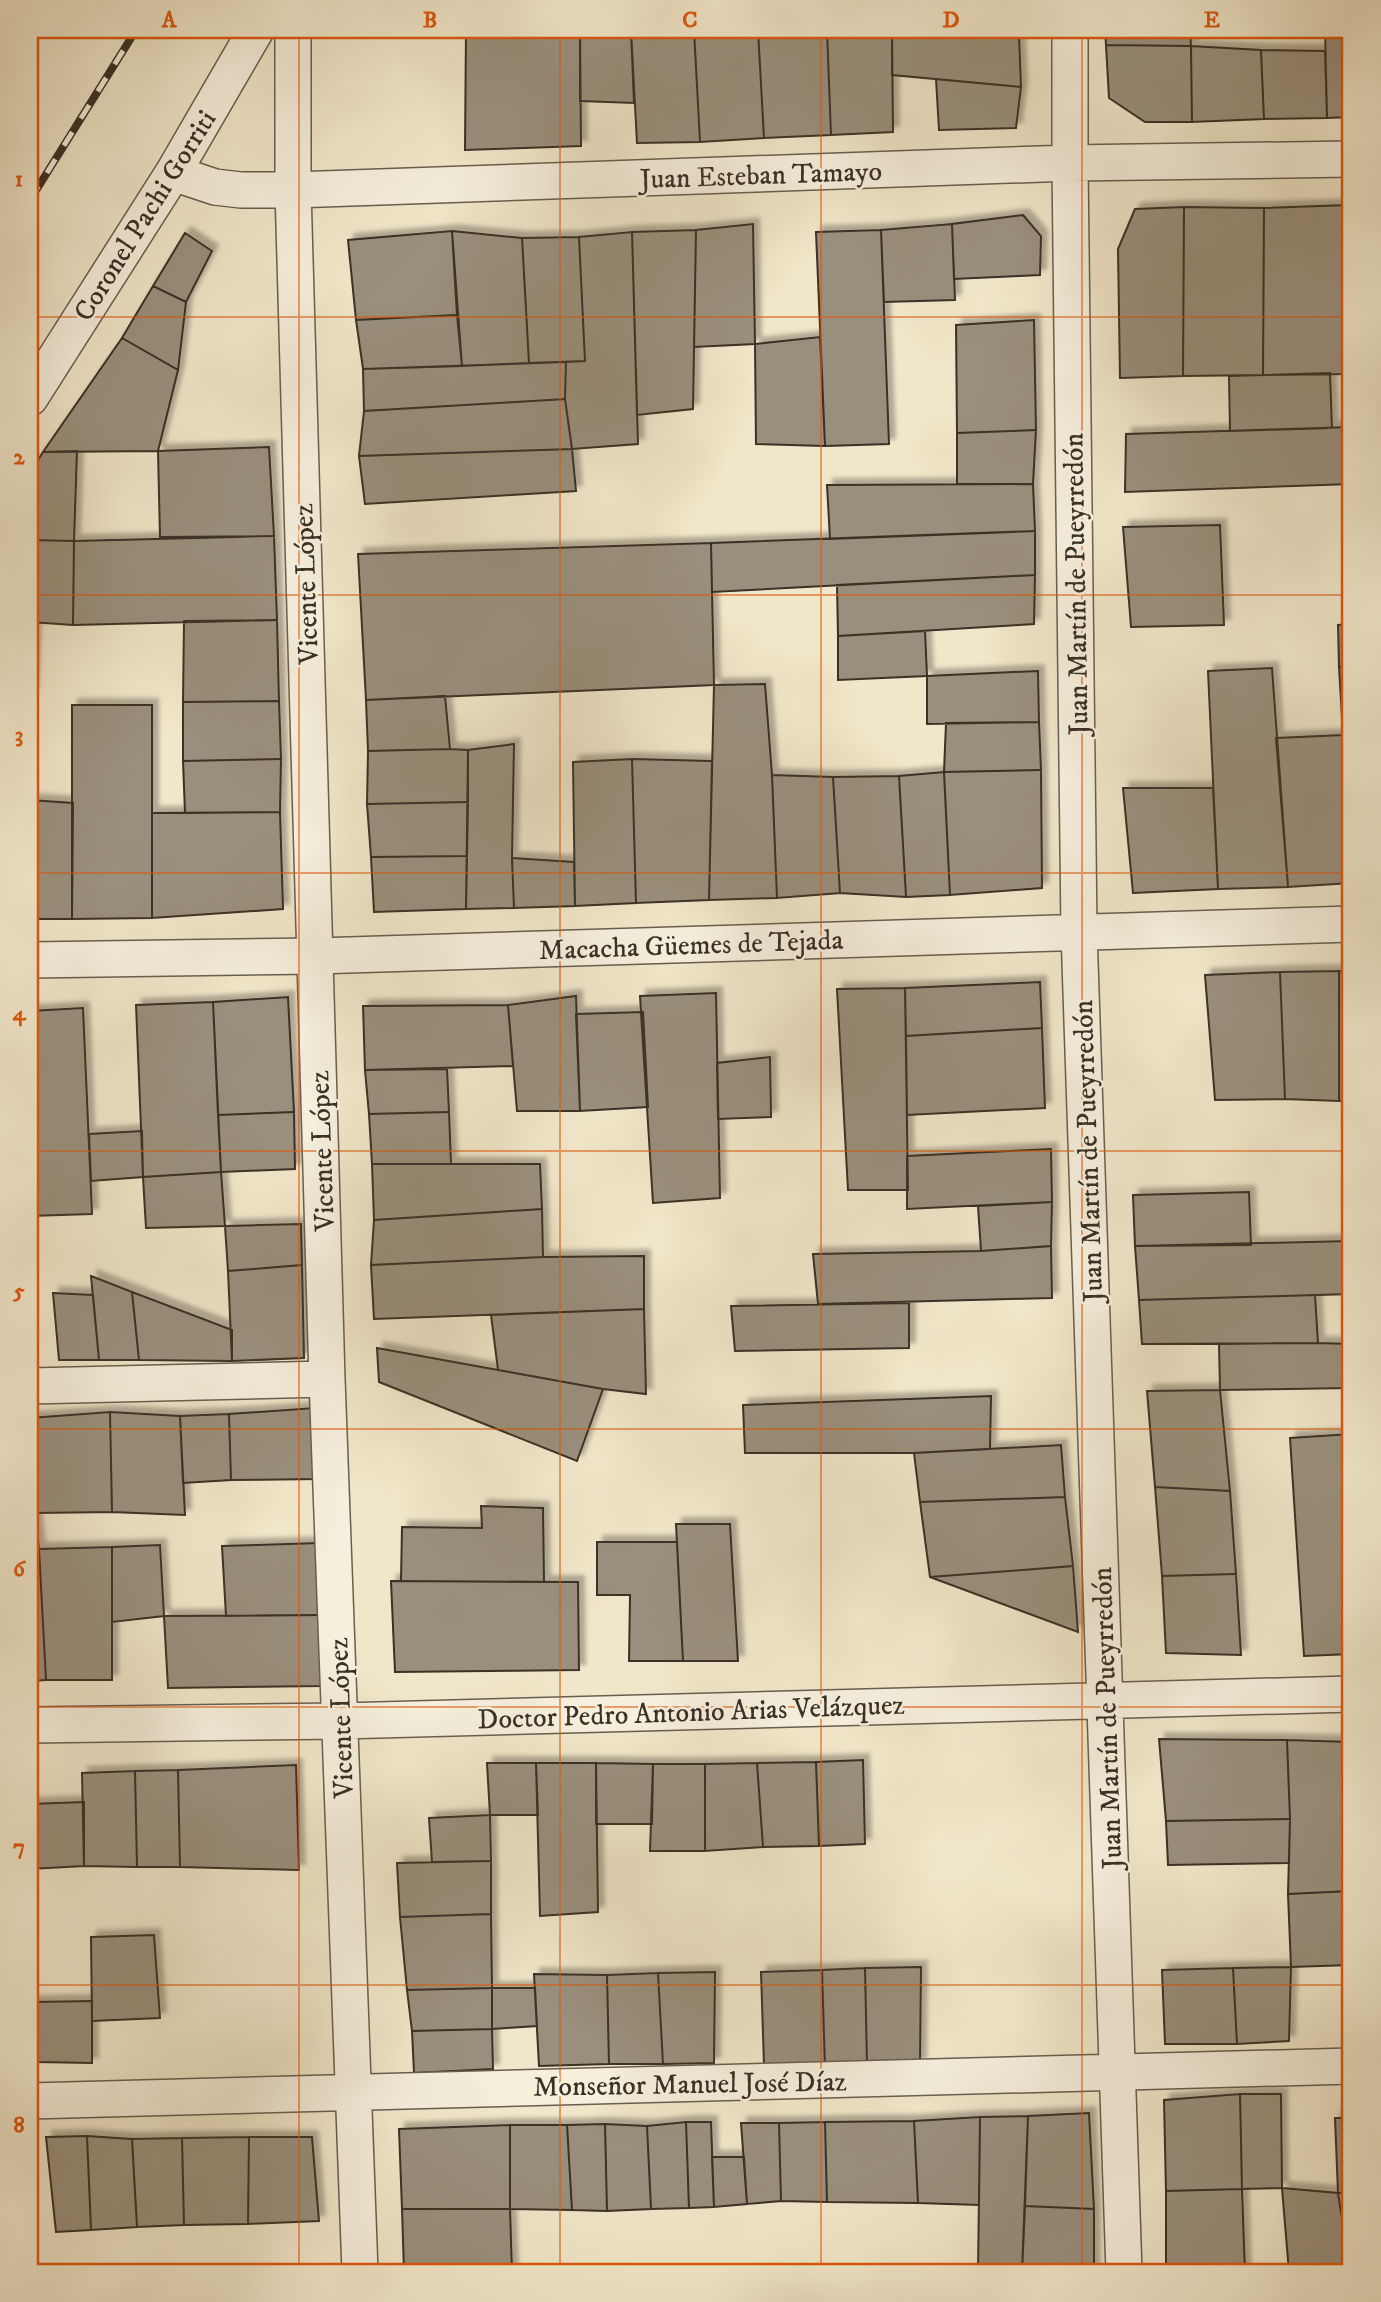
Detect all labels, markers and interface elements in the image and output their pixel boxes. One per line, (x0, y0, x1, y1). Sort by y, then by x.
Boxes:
text: A (161, 6, 178, 35)
text: B (423, 6, 437, 35)
text: C (682, 6, 698, 35)
text: D (942, 6, 960, 35)
text: E (1204, 6, 1220, 35)
street label: Coronel Pachi Gorriti (66, 104, 224, 328)
street label: Juan Esteban Tamayo (636, 154, 883, 197)
text: 1 (15, 165, 23, 194)
street label: Juan Martín de Pueyrredón (1056, 432, 1097, 738)
text: 2 (13, 443, 25, 472)
street label: Vicente López (286, 503, 327, 666)
text: 3 (15, 721, 23, 750)
street label: Macacha Güemes de Tejada (538, 923, 844, 968)
text: 4 (12, 999, 27, 1028)
street label: Juan Martín de Pueyrredón (1066, 999, 1111, 1306)
street label: Vicente López (302, 1070, 343, 1233)
text: 5 (12, 1277, 25, 1306)
text: 6 (13, 1555, 27, 1584)
street label: Juan Martín de Pueyrredón (1085, 1566, 1130, 1873)
street label: Vicente López (321, 1637, 362, 1800)
street label: Doctor Pedro Antonio Arias Velázquez (477, 1688, 905, 1737)
text: 7 (13, 1833, 25, 1862)
street label: Monseñor Manuel José Díaz (533, 2064, 847, 2105)
text: 8 (13, 2111, 25, 2140)

